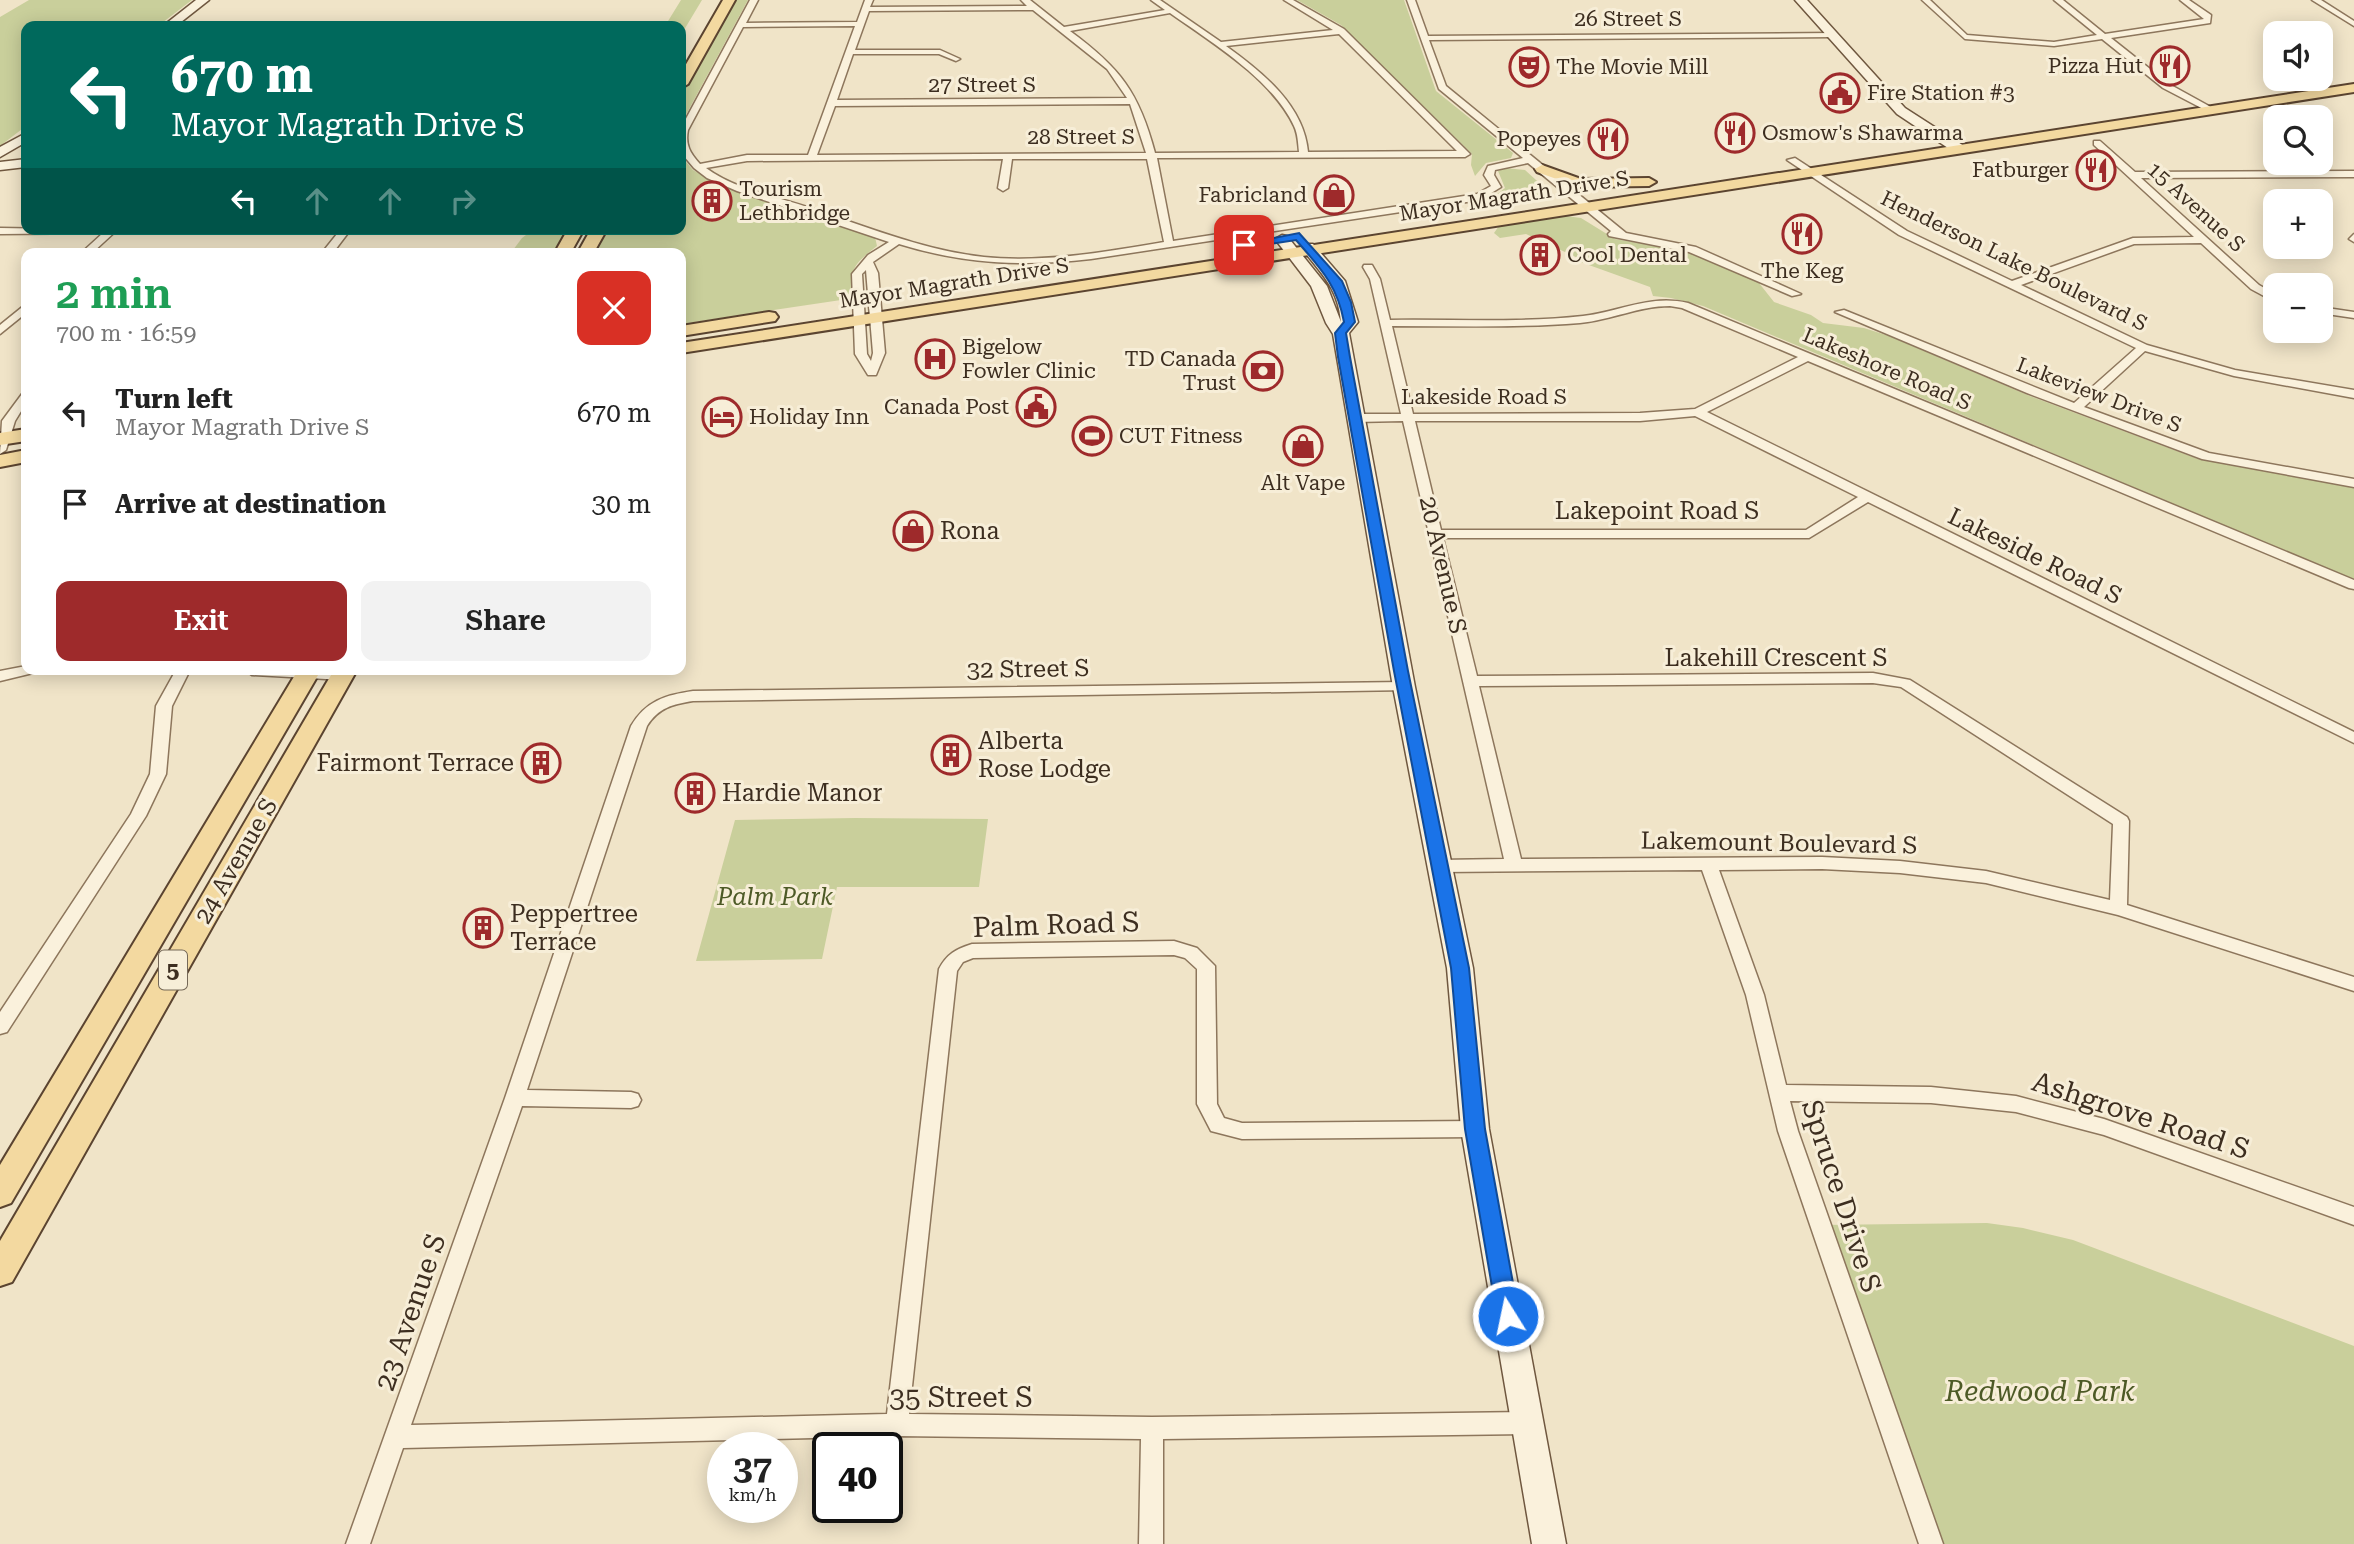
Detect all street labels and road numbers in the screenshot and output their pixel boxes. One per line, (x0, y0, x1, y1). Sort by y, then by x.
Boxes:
street label: 26 Street S (1574, 7, 1682, 31)
street label: 27 Street S (928, 73, 1036, 97)
street label: 28 Street S (1027, 125, 1135, 149)
street label: 15 Avenue S (2142, 157, 2250, 257)
street label: Mayor Magrath Drive S (1397, 166, 1631, 226)
street label: Henderson Lake Boulevard S (1877, 186, 2151, 336)
street label: Mayor Magrath Drive S (837, 253, 1071, 313)
street label: Lakeshore Road S (1799, 323, 1975, 415)
street label: Lakeview Drive S (2013, 352, 2185, 438)
street label: Lakeside Road S (1401, 385, 1567, 409)
street label: 20 Avenue S (1414, 494, 1472, 636)
street label: Lakepoint Road S (1555, 497, 1759, 525)
street label: Lakeside Road S (1944, 502, 2126, 610)
street label: Lakehill Crescent S (1664, 644, 1888, 672)
street label: 32 Street S (966, 654, 1090, 684)
street label: 24 Avenue S (189, 793, 283, 929)
street label: Lakemount Boulevard S (1640, 827, 1918, 859)
street label: Palm Road S (972, 905, 1140, 944)
road number: 5 (159, 951, 187, 990)
street label: Ashgrove Road S (2028, 1065, 2254, 1166)
street label: Spruce Drive S (1795, 1096, 1888, 1297)
street label: 23 Avenue S (368, 1230, 453, 1395)
street label: 35 Street S (889, 1381, 1033, 1414)

